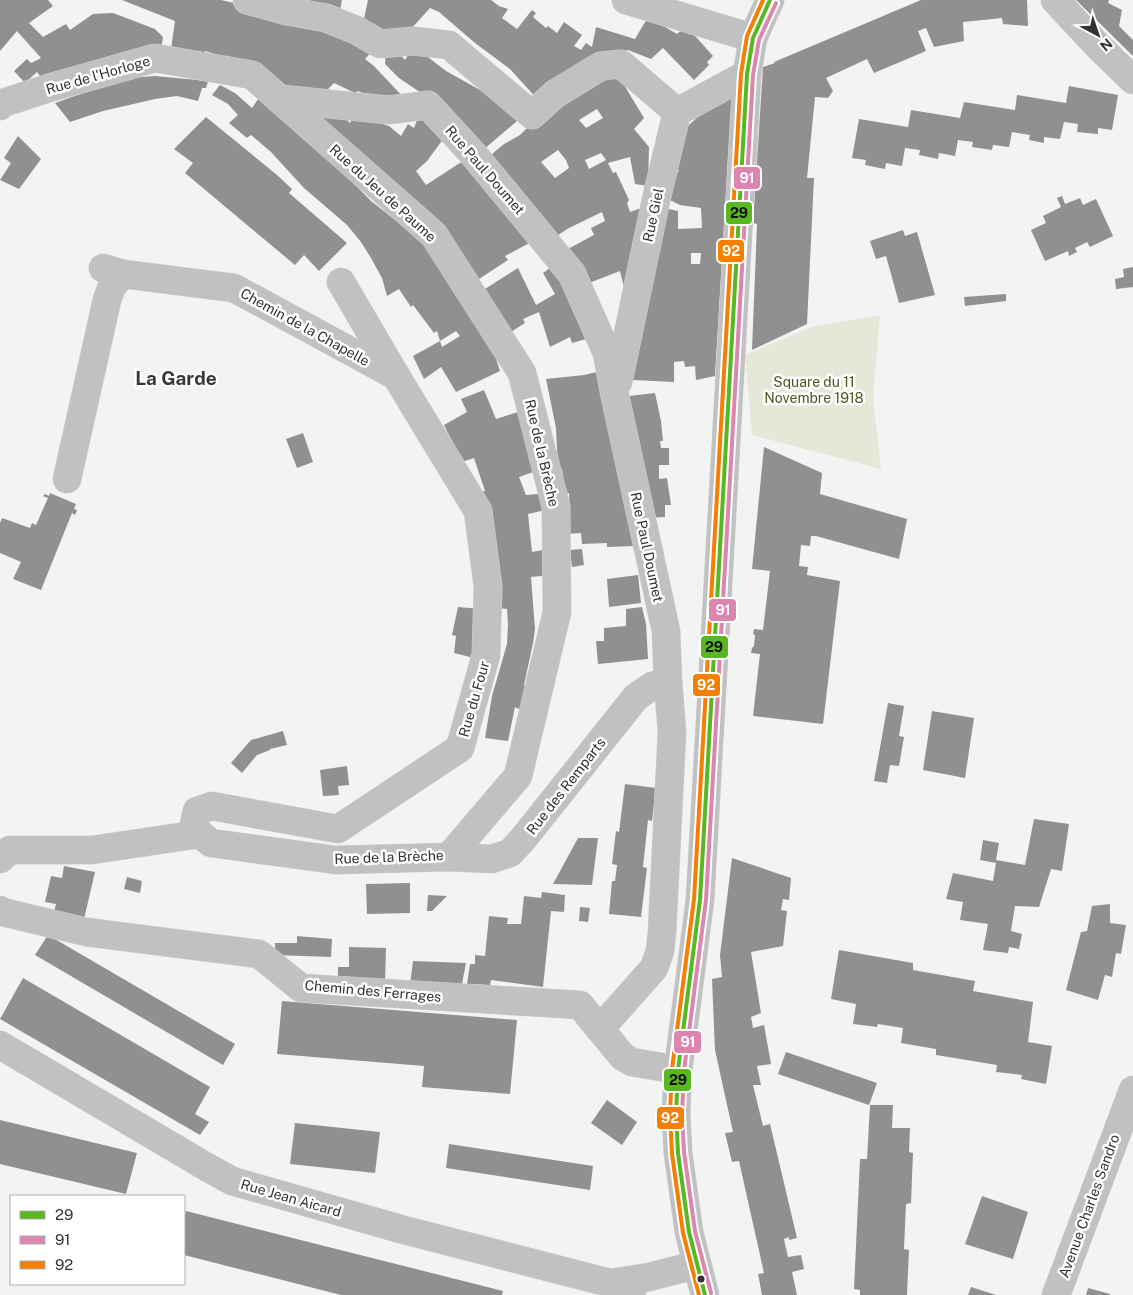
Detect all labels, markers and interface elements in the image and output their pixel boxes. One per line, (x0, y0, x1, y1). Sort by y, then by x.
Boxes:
north arrow (1073, 10, 1123, 60)
text: N (1097, 35, 1116, 55)
street label: Rue de l'Horloge (44, 52, 152, 97)
street label: Rue Paul Doumet (442, 122, 528, 218)
street label: Rue du Jeu de Paume (327, 141, 439, 245)
line badge: 91 (733, 166, 761, 190)
text: 91 (739, 170, 755, 186)
street label: Rue Giel (639, 187, 667, 243)
line badge: 29 (725, 201, 753, 225)
text: 29 (730, 205, 748, 221)
line badge: 92 (717, 239, 745, 263)
text: 92 (722, 243, 740, 259)
street label: Chemin de la Chapelle (238, 285, 372, 369)
district label: La Garde (135, 367, 217, 389)
park label: Square du 11 Novembre 1918 (764, 374, 864, 406)
street label: Rue de la Brèche (522, 398, 562, 508)
street label: Rue Paul Doumet (628, 491, 666, 603)
line badge: 91 (708, 598, 737, 622)
text: 91 (715, 602, 731, 618)
line badge: 29 (700, 635, 729, 659)
text: 29 (705, 639, 723, 655)
street label: Rue du Four (456, 659, 492, 739)
line badge: 92 (692, 673, 721, 697)
text: 92 (697, 677, 715, 693)
street label: Rue des Remparts (523, 734, 609, 838)
street label: Rue de la Brèche (334, 847, 444, 867)
street label: Chemin des Ferrages (304, 977, 442, 1005)
line badge: 91 (673, 1030, 702, 1054)
text: 91 (680, 1034, 696, 1050)
line badge: 29 (663, 1068, 692, 1092)
text: 29 (669, 1072, 687, 1088)
line badge: 92 (656, 1106, 685, 1130)
text: 92 (661, 1110, 679, 1126)
street label: Avenue Charles Sandro (1056, 1132, 1122, 1280)
street label: Rue Jean Aicard (239, 1176, 343, 1220)
legend (10, 1195, 185, 1285)
text: 29 (55, 1206, 73, 1223)
text: 91 (55, 1231, 70, 1248)
text: 92 (55, 1256, 73, 1273)
unlabelled marker (696, 1274, 706, 1284)

